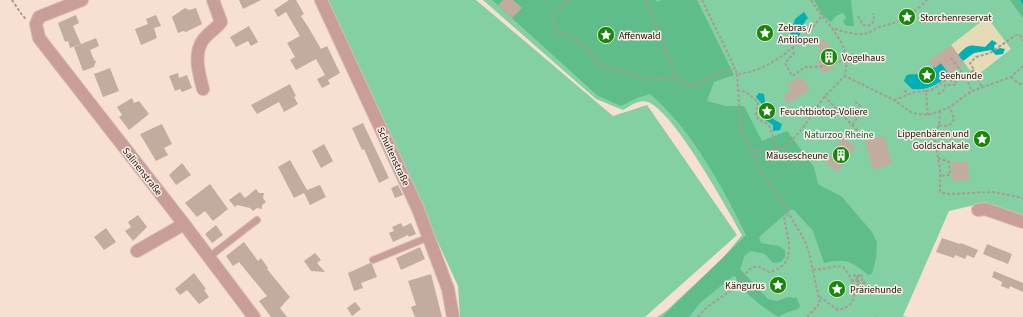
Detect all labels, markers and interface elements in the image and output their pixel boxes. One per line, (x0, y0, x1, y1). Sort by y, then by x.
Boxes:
place icon: Storchenreservat (897, 7, 917, 27)
place label: Storchenreservat (920, 11, 992, 25)
place label: Zebras / Antilopen (778, 21, 819, 47)
place icon: Zebras / Antilopen (755, 23, 775, 43)
place icon: Affenwald (596, 25, 616, 45)
place label: Affenwald (619, 29, 661, 43)
building icon: Vogelhaus (819, 47, 839, 67)
place label: Vogelhaus (842, 51, 885, 65)
place icon: Seehunde (917, 65, 937, 85)
place label: Seehunde (940, 69, 982, 83)
place icon: Feuchtbiotop-Voliere (757, 101, 777, 121)
place label: Feuchtbiotop-Voliere (780, 105, 868, 119)
street label: Schultenstraße (373, 125, 413, 188)
place label: Lippenbären und Goldschakale (897, 127, 969, 153)
park label: Naturzoo Rheine (804, 128, 874, 142)
place icon: Lippenbären und Goldschakale (972, 129, 992, 149)
street label: Salinenstraße (119, 145, 165, 199)
building icon: Mäusescheune (831, 145, 851, 165)
place label: Mäusescheune (766, 149, 828, 163)
place icon: Kängurus (768, 275, 788, 295)
place label: Kängurus (725, 279, 765, 293)
place icon: Präriehunde (827, 279, 847, 299)
place label: Präriehunde (850, 283, 902, 297)

